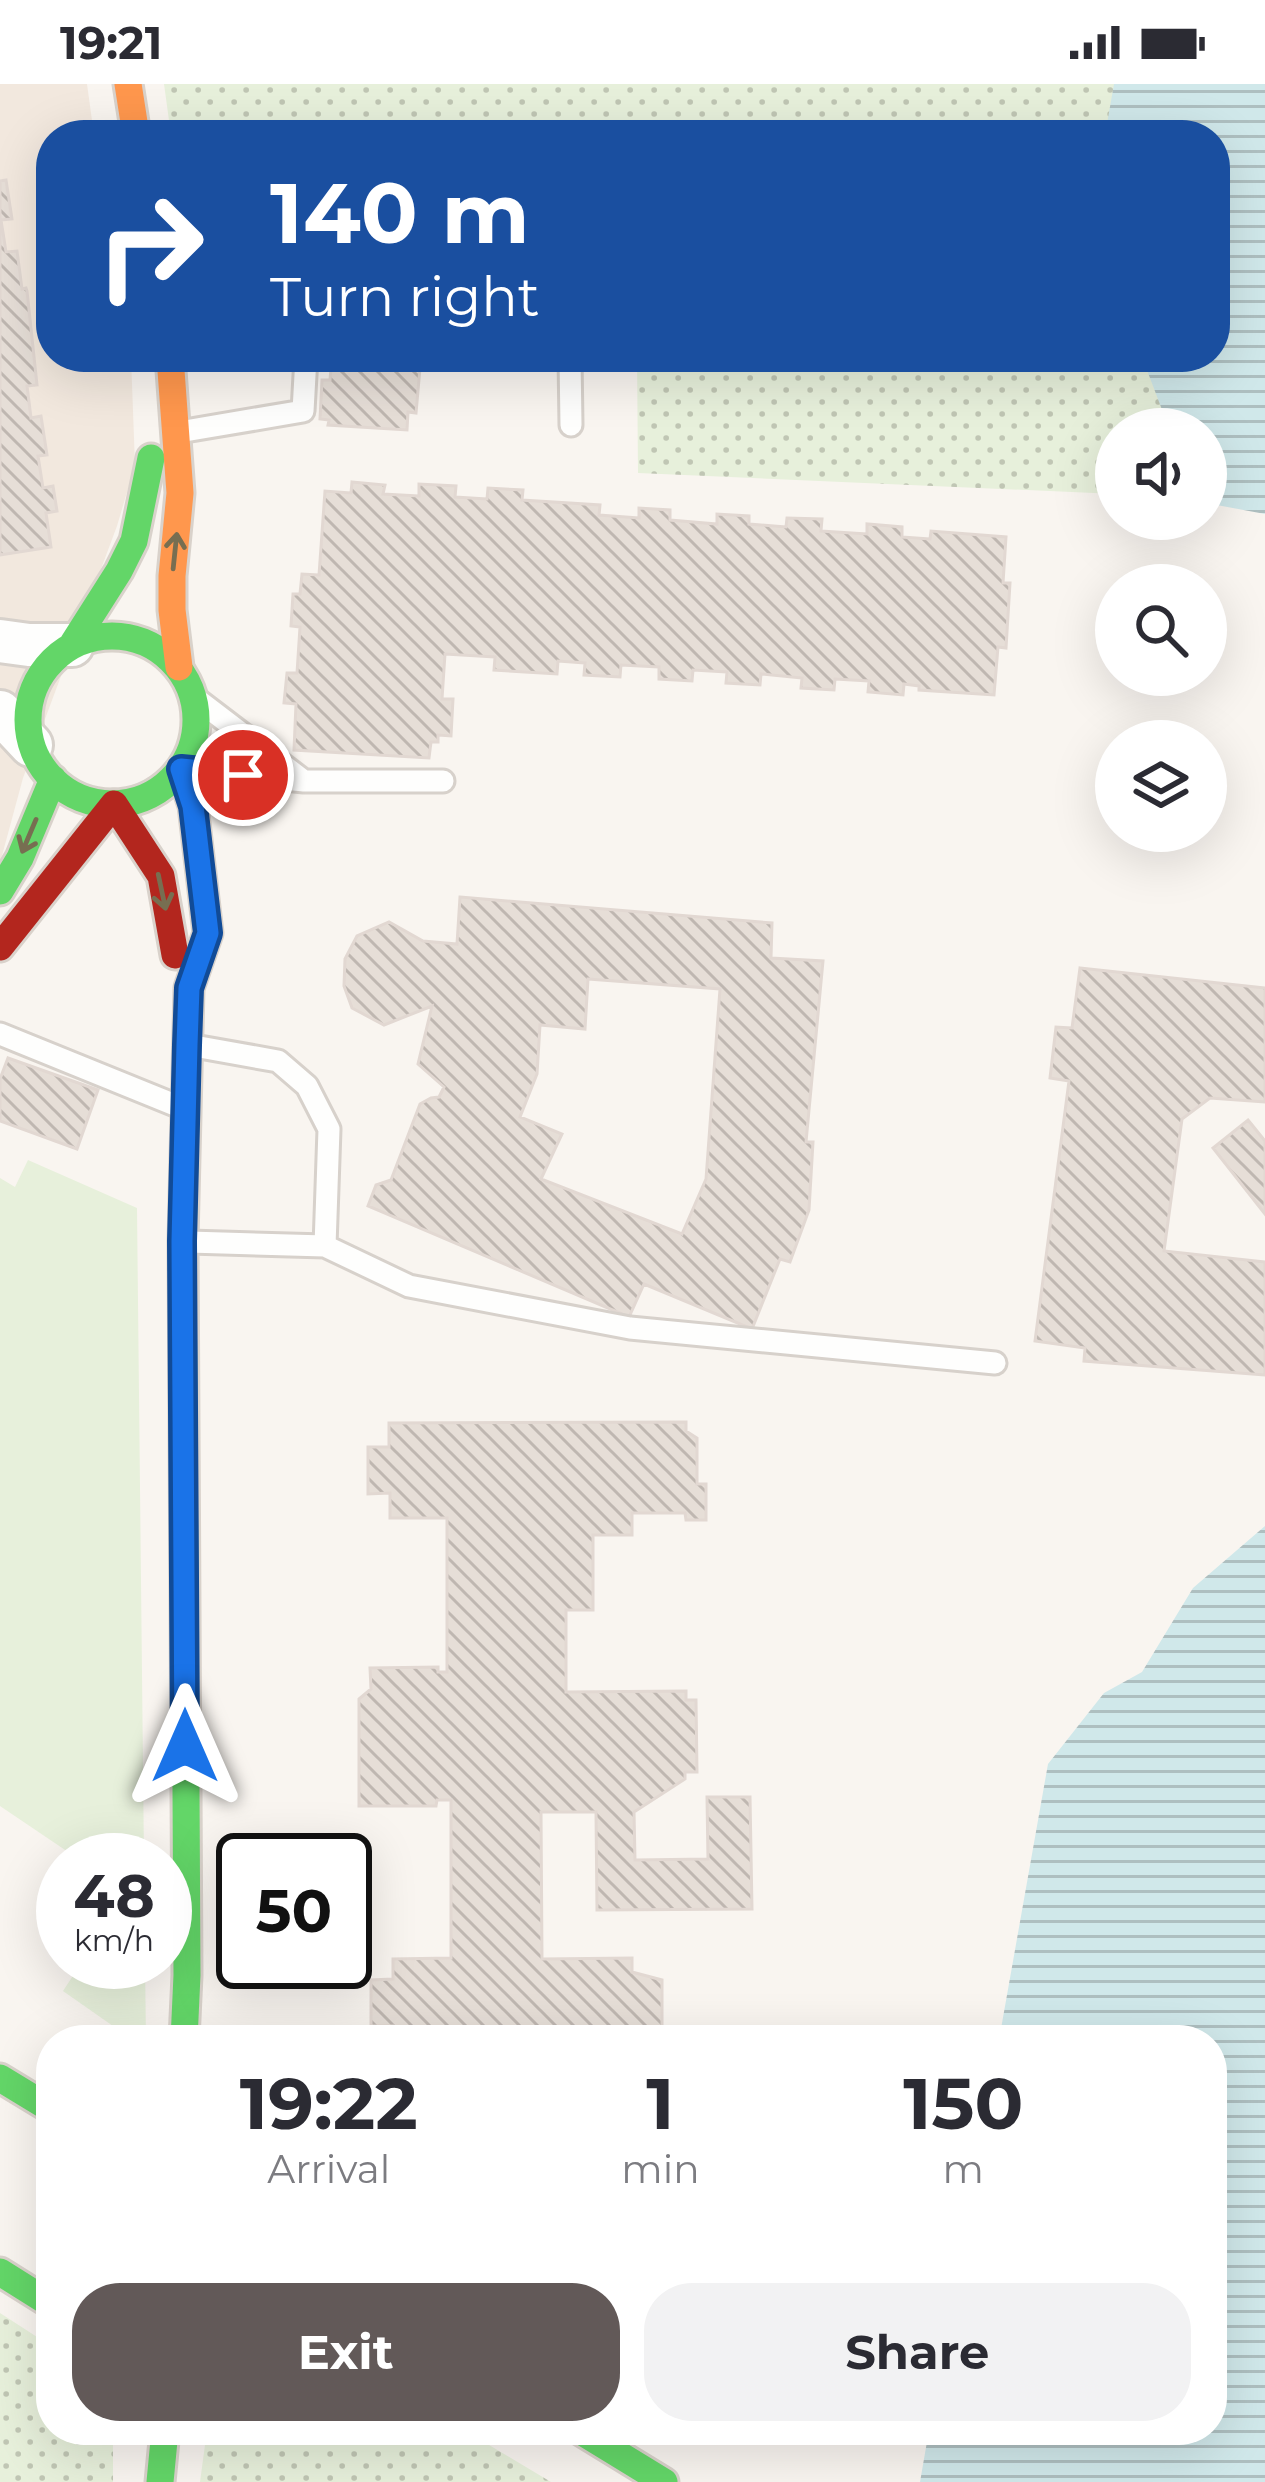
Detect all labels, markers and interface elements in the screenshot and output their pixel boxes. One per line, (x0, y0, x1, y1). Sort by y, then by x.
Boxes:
text: 19:21 (60, 15, 162, 70)
text: 140 m (270, 162, 530, 264)
icon: right (72, 168, 228, 324)
text: Turn right (270, 264, 540, 330)
map controls (1095, 408, 1227, 852)
button: sound (1095, 408, 1227, 540)
one-way arrow (164, 532, 187, 571)
button: search (1095, 564, 1227, 696)
button: layers (1095, 720, 1227, 852)
pin (192, 724, 294, 826)
icon: arrive (210, 742, 276, 808)
one-way arrow (17, 817, 38, 854)
one-way arrow (152, 872, 175, 910)
position arrow (122, 1683, 248, 1809)
speed limit sign: 50 (216, 1833, 372, 1989)
text: 48 (73, 1859, 155, 1932)
text: km/h (74, 1922, 154, 1959)
text: 19:22 (240, 2059, 418, 2147)
text: 1 (646, 2059, 675, 2147)
text: 150 (903, 2059, 1023, 2147)
text: Arrival (267, 2145, 390, 2193)
text: min (621, 2145, 700, 2193)
text: m (943, 2145, 984, 2193)
button: Exit (72, 2283, 620, 2421)
button: Share (644, 2283, 1191, 2421)

